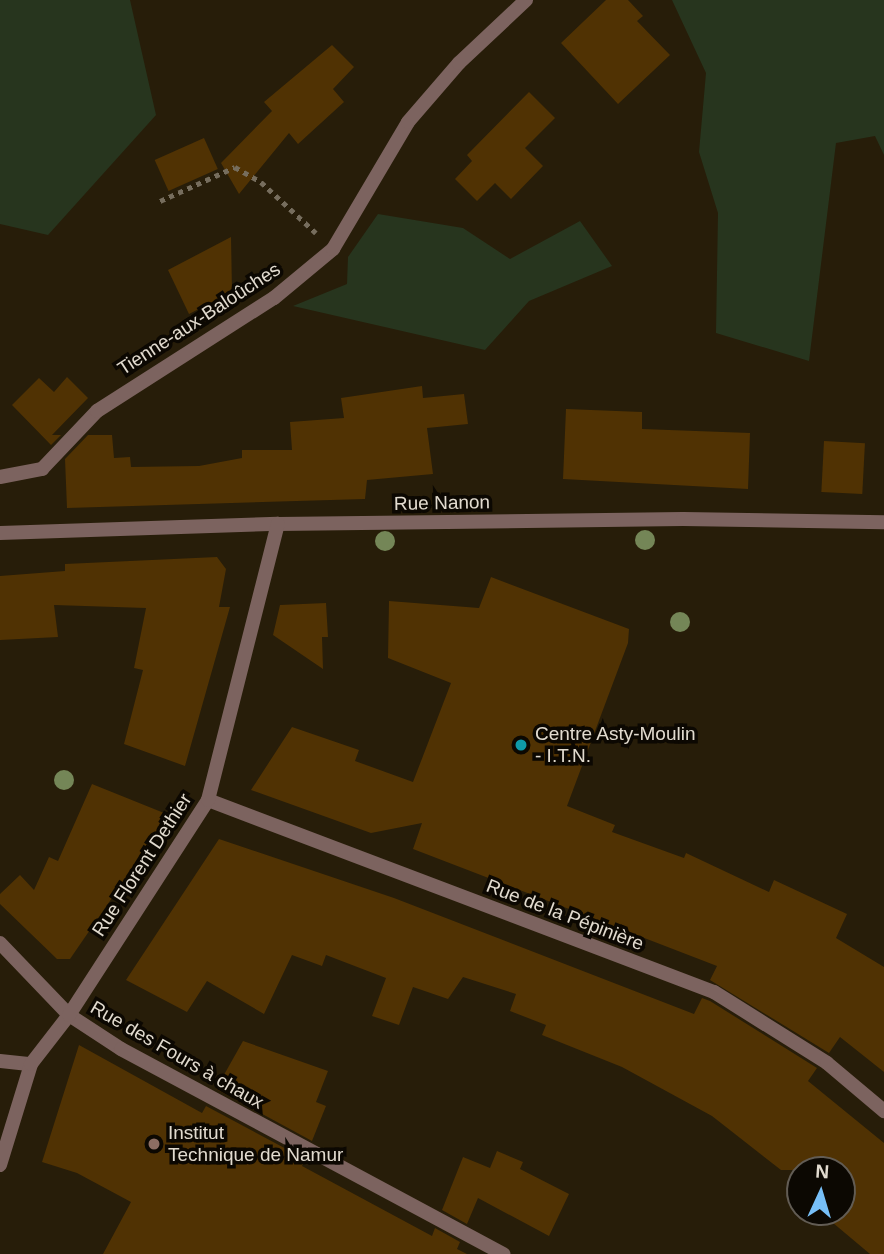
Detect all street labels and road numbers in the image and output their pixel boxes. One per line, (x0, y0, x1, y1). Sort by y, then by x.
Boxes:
street label: Tienne-aux-Baloûches (113, 258, 285, 380)
street label: Rue Nanon (394, 491, 490, 515)
street label: Rue Florent Dethier (87, 789, 197, 941)
street label: Rue de la Pépinière (483, 874, 647, 956)
street label: Rue des Fours à chaux (86, 996, 268, 1114)

